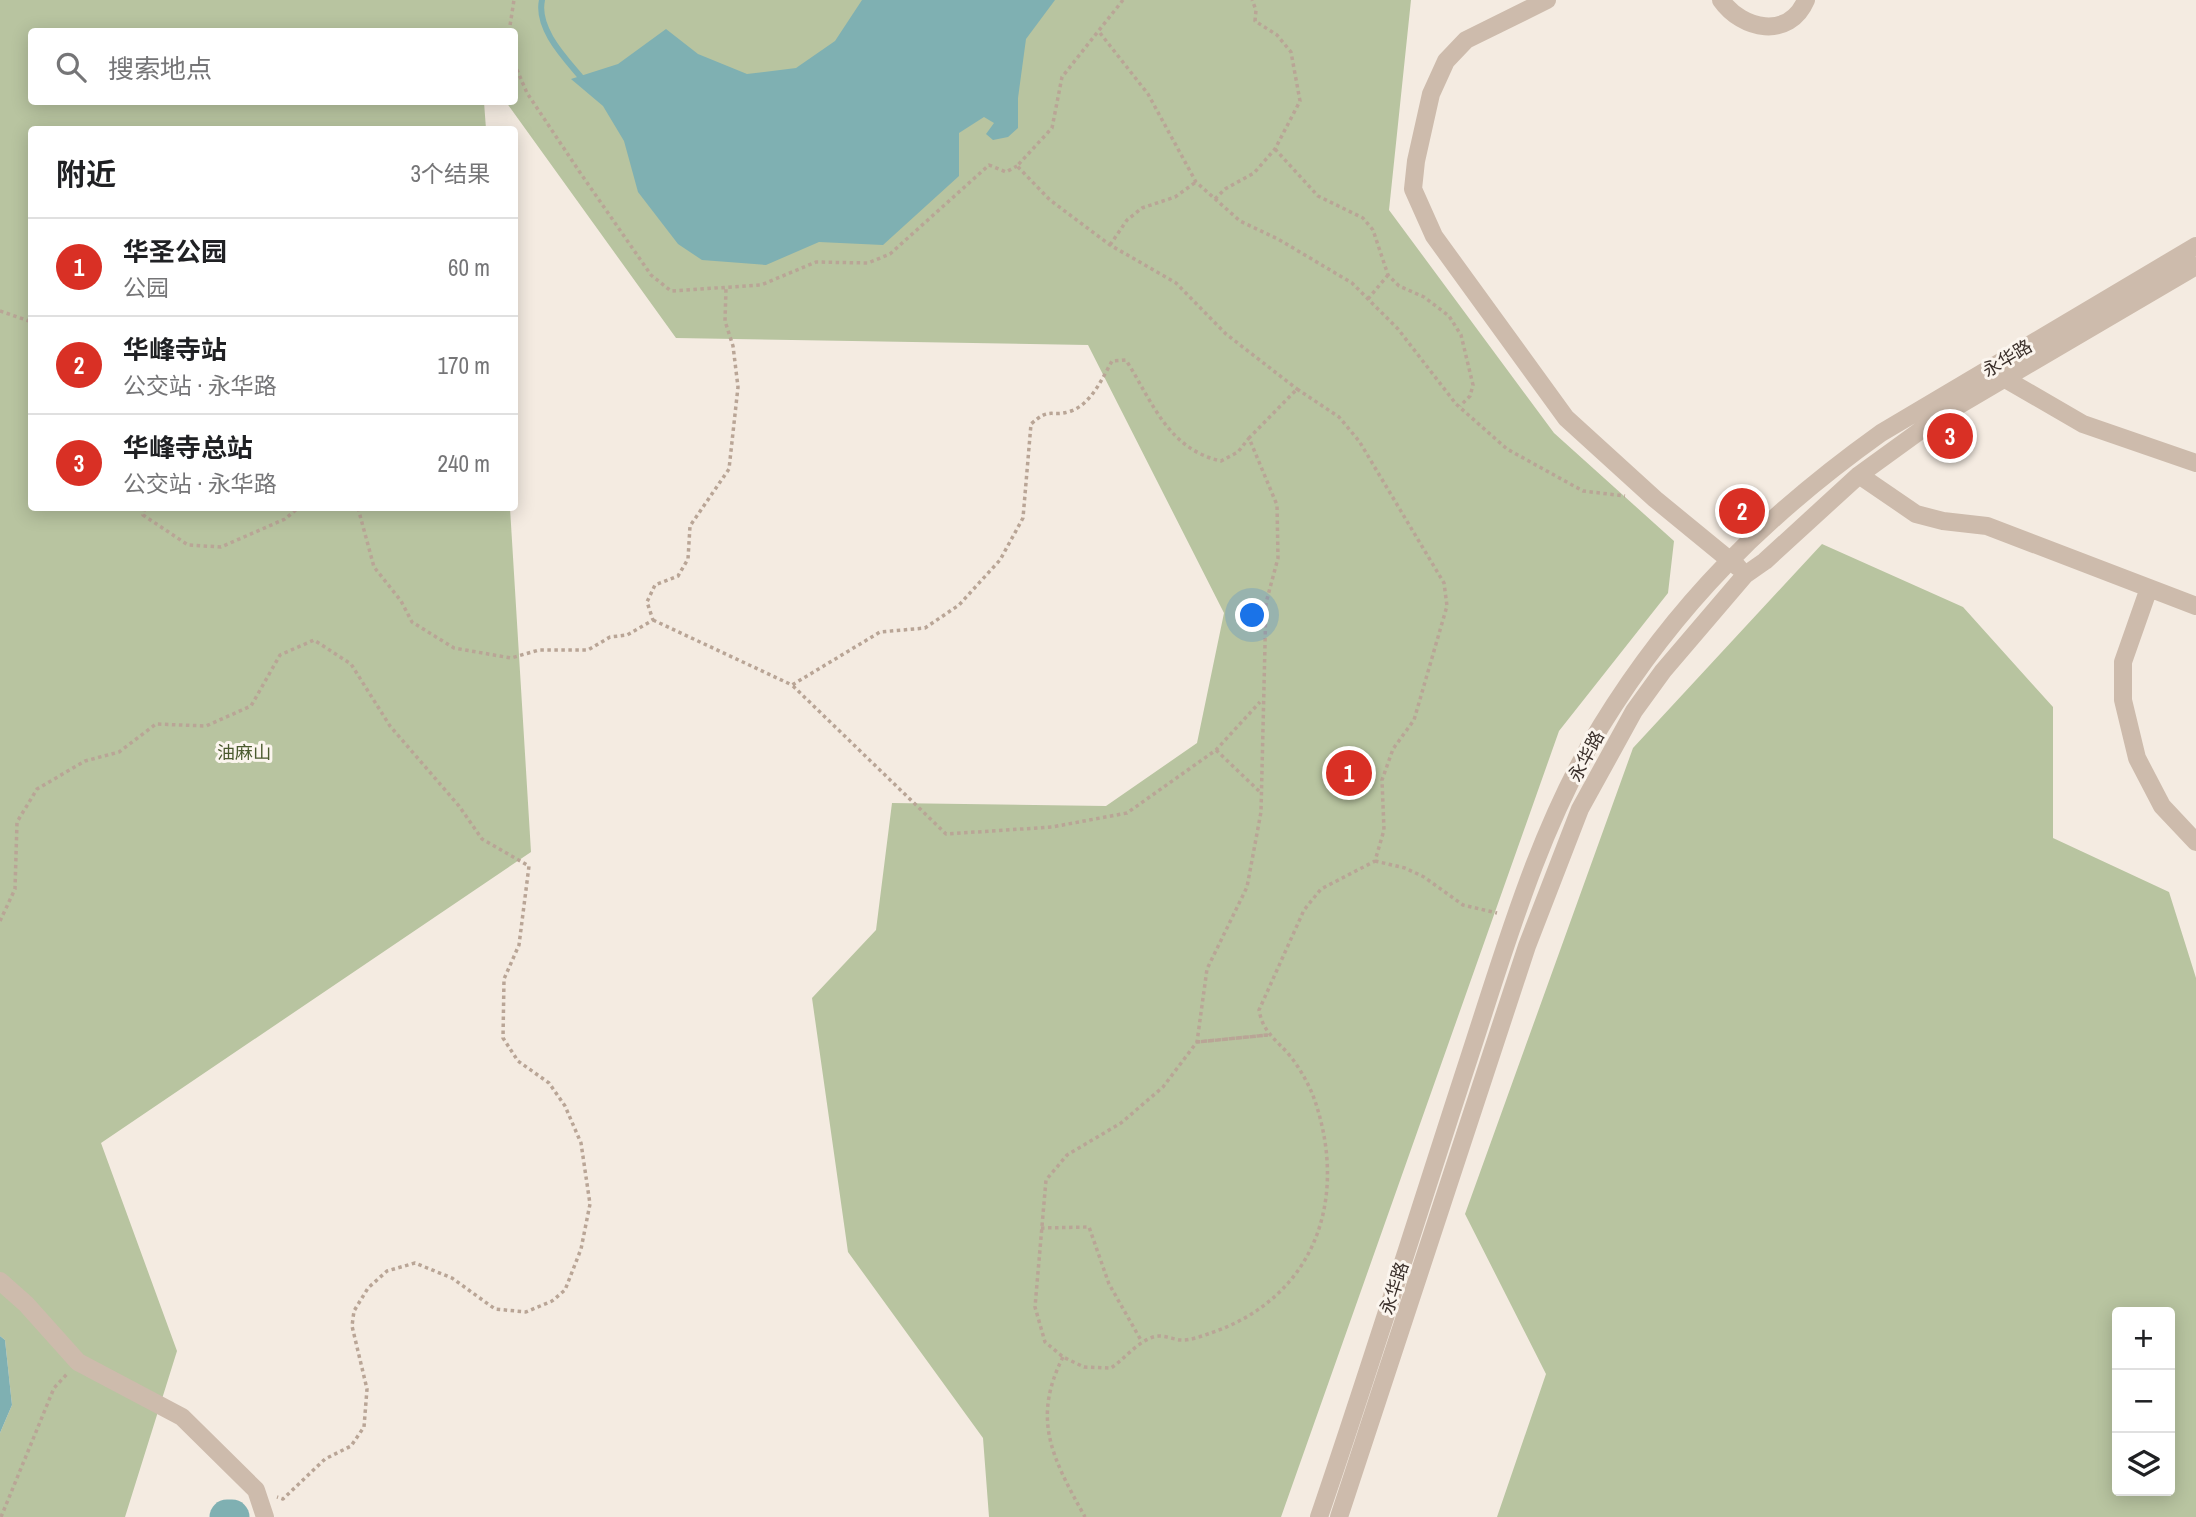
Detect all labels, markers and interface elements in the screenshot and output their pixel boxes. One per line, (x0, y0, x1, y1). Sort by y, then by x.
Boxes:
search box (28, 28, 518, 105)
icon: search (52, 48, 90, 86)
text: 搜索地点 (108, 51, 212, 86)
text: 附近 (56, 154, 116, 194)
text: 3个结果 (411, 158, 490, 189)
text: 华圣公园 (123, 234, 227, 269)
text: 1 (74, 252, 84, 283)
text: 60 m (448, 252, 490, 283)
text: 公园 (123, 272, 169, 303)
text: 华峰寺站 (123, 332, 227, 367)
street label: 永华路 (1977, 333, 2037, 383)
text: 2 (74, 350, 84, 381)
text: 170 m (438, 350, 490, 381)
text: 公交站 · 永华路 (123, 370, 277, 401)
pin: 3 (1927, 410, 1973, 462)
text: 华峰寺总站 (123, 430, 253, 465)
text: 3 (74, 448, 84, 479)
text: 240 m (438, 448, 490, 479)
text: 公交站 · 永华路 (123, 468, 277, 499)
pin: 2 (1719, 485, 1765, 537)
your location (1235, 598, 1269, 632)
street label: 永华路 (1562, 726, 1610, 786)
park label: 油麻山 (217, 740, 271, 765)
pin: 1 (1326, 747, 1372, 799)
street label: 永华路 (1374, 1258, 1414, 1318)
map controls (2112, 1307, 2175, 1496)
button: + (2112, 1307, 2175, 1370)
button: − (2112, 1370, 2175, 1433)
button: layers (2112, 1433, 2175, 1496)

